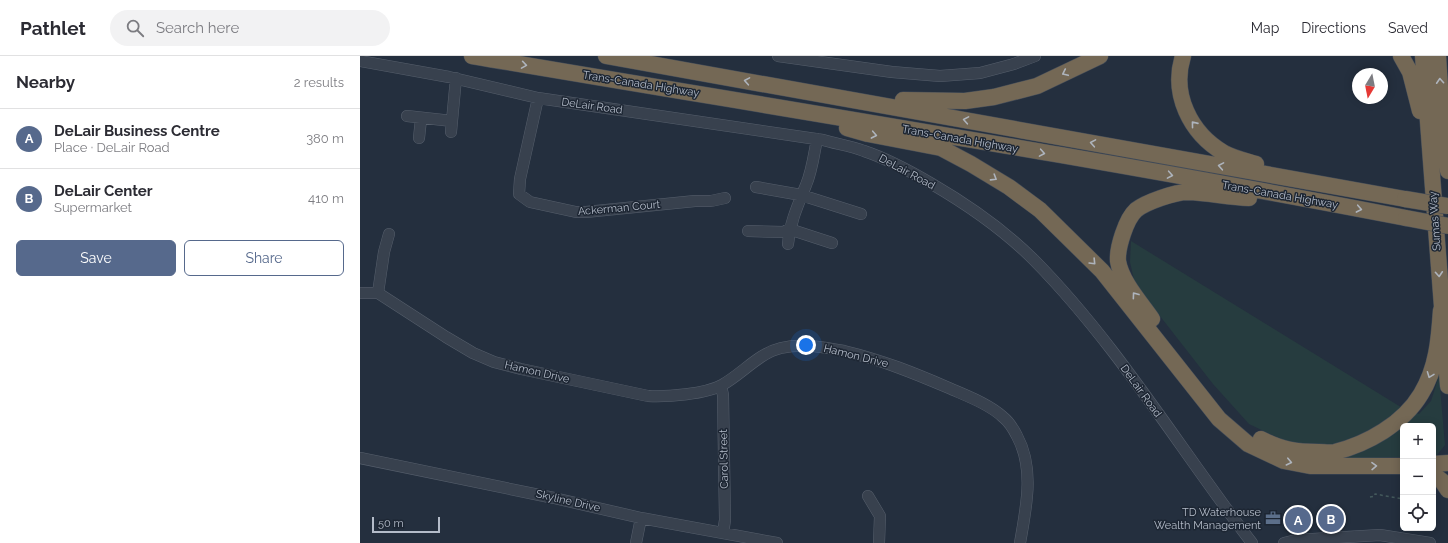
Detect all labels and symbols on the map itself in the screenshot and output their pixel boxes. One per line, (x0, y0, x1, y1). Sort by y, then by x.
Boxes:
one-way arrow (521, 60, 528, 69)
street label: Trans-Canada Highway (582, 68, 700, 100)
one-way arrow (1061, 68, 1069, 76)
north arrow (1352, 68, 1388, 104)
one-way arrow (744, 77, 750, 85)
one-way arrow (1435, 78, 1444, 84)
street label: DeLair Road (560, 95, 624, 117)
one-way arrow (962, 116, 969, 125)
street label: Trans-Canada Highway (901, 122, 1019, 156)
one-way arrow (1192, 122, 1199, 129)
one-way arrow (871, 130, 877, 139)
one-way arrow (1090, 139, 1097, 148)
one-way arrow (1039, 148, 1045, 157)
street label: DeLair Road (877, 152, 938, 192)
one-way arrow (1218, 162, 1225, 171)
one-way arrow (1167, 170, 1173, 179)
one-way arrow (990, 173, 997, 181)
street label: Trans-Canada Highway (1221, 178, 1339, 212)
street label: Sumas Way (1426, 191, 1444, 251)
street label: Ackerman Court (577, 198, 661, 218)
one-way arrow (1356, 204, 1362, 213)
one-way arrow (1088, 257, 1096, 265)
one-way arrow (1434, 271, 1443, 277)
one-way arrow (1132, 292, 1140, 299)
your location (796, 335, 816, 355)
street label: Hamon Drive (822, 342, 890, 370)
street label: Hamon Drive (503, 358, 571, 386)
street label: DeLair Road (1118, 362, 1165, 420)
one-way arrow (1426, 372, 1434, 379)
street label: Carol Street (717, 429, 731, 489)
one-way arrow (1285, 457, 1292, 465)
one-way arrow (1371, 462, 1377, 470)
street label: Skyline Drive (534, 487, 602, 515)
pin: B (1318, 504, 1344, 534)
pin: A (1285, 505, 1311, 535)
place label: TD Waterhouse Wealth Management (1154, 506, 1262, 532)
office icon: TD Waterhouse Wealth Management (1264, 509, 1282, 527)
scale bar (372, 515, 440, 534)

